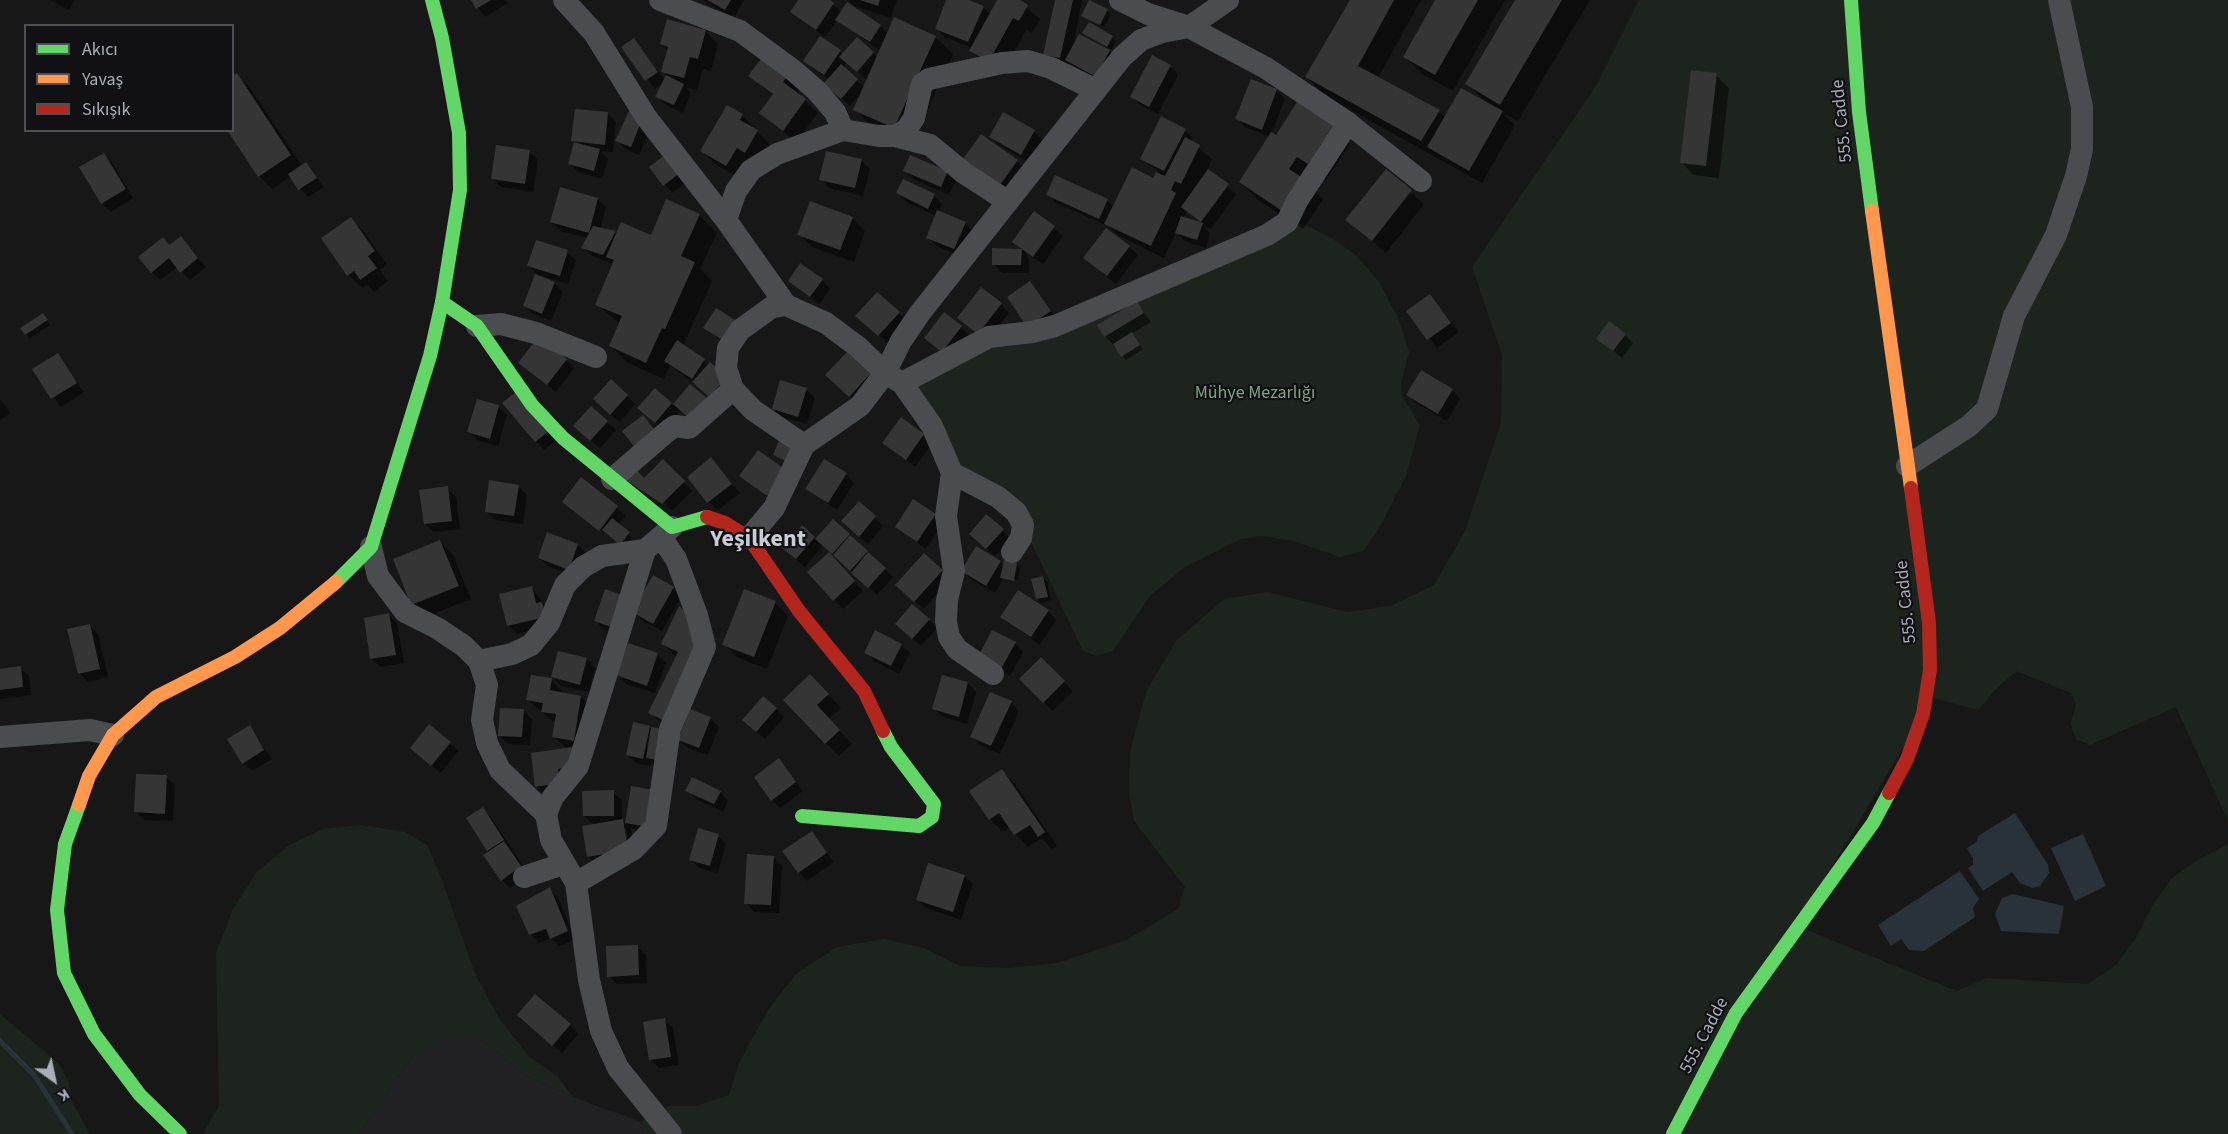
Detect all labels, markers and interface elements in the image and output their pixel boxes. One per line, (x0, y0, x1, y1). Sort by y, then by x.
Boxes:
legend (24, 24, 234, 132)
text: Akıcı (82, 37, 118, 62)
text: Yavaş (82, 67, 123, 92)
street label: 555. Cadde (1828, 79, 1858, 163)
text: Sıkışık (82, 97, 130, 122)
park label: Mühye Mezarlığı (1195, 383, 1315, 405)
district label: Yeşilkent (710, 527, 806, 555)
street label: 555. Cadde (1892, 560, 1922, 644)
street label: 555. Cadde (1676, 994, 1734, 1078)
north arrow (24, 1050, 84, 1110)
text: K (54, 1083, 74, 1107)

